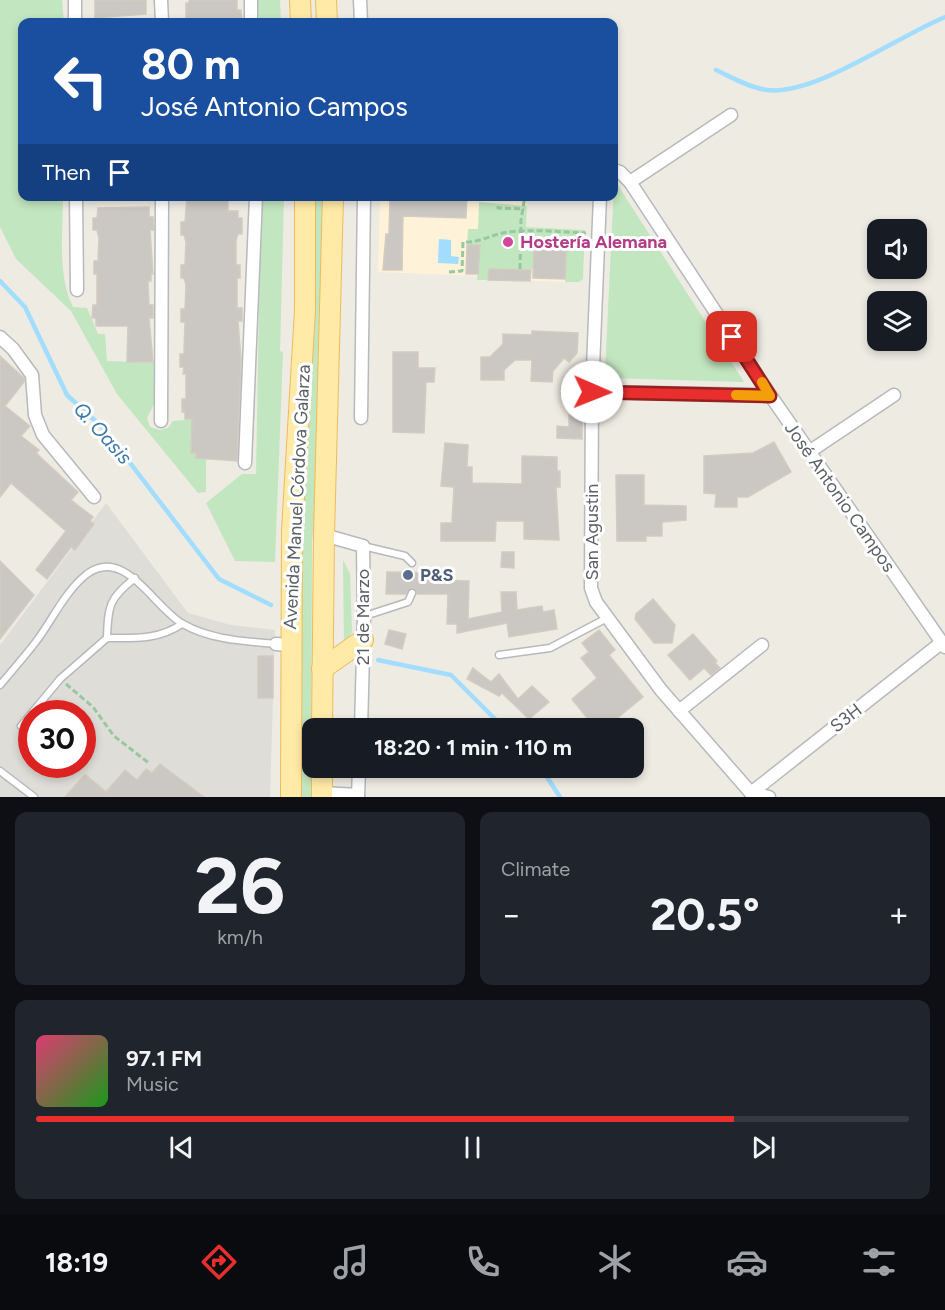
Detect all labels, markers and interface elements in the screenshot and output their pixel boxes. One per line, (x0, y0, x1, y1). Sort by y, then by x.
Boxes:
text: 80 m (141, 39, 241, 90)
icon: left (42, 42, 120, 120)
text: José Antonio Campos (141, 90, 408, 123)
icon: arrive (103, 156, 136, 189)
text: Then (42, 159, 91, 186)
map controls (867, 219, 927, 351)
button: sound (867, 219, 927, 279)
place label: Hostería Alemana (520, 231, 667, 253)
marker: Hostería Alemana (501, 235, 515, 249)
button: layers (867, 291, 927, 351)
pin (706, 311, 757, 362)
icon: arrive (715, 320, 748, 353)
position arrow (560, 360, 624, 424)
street label: Avenida Manuel Córdova Galarza (279, 364, 315, 630)
water label: Q. Oasis (69, 397, 138, 470)
street label: José Antonio Campos (780, 418, 900, 576)
street label: San Agustin (581, 484, 603, 580)
place label: P&S (420, 564, 453, 586)
marker: P&S (401, 568, 415, 582)
street label: 21 de Marzo (352, 569, 374, 665)
street label: S3H (826, 699, 866, 737)
speed limit sign: 30 (18, 700, 96, 778)
text: 18:20 · 1 min · 110 m (374, 734, 572, 761)
text: 26 (195, 839, 285, 933)
text: Climate (501, 857, 570, 881)
text: 20.5° (650, 887, 760, 941)
text: − (501, 895, 522, 934)
text: + (888, 895, 909, 934)
text: km/h (217, 925, 263, 949)
text: 97.1 FM (126, 1045, 202, 1072)
text: Music (126, 1072, 179, 1096)
icon: previous (165, 1131, 198, 1164)
icon: pause (456, 1131, 489, 1164)
icon: next (747, 1131, 780, 1164)
icon: directions (198, 1241, 240, 1283)
icon: music (330, 1241, 372, 1283)
icon: phone (462, 1241, 504, 1283)
icon: climate (594, 1241, 636, 1283)
icon: car (726, 1241, 768, 1283)
icon: filters (858, 1241, 900, 1283)
text: 18:19 (45, 1246, 108, 1279)

